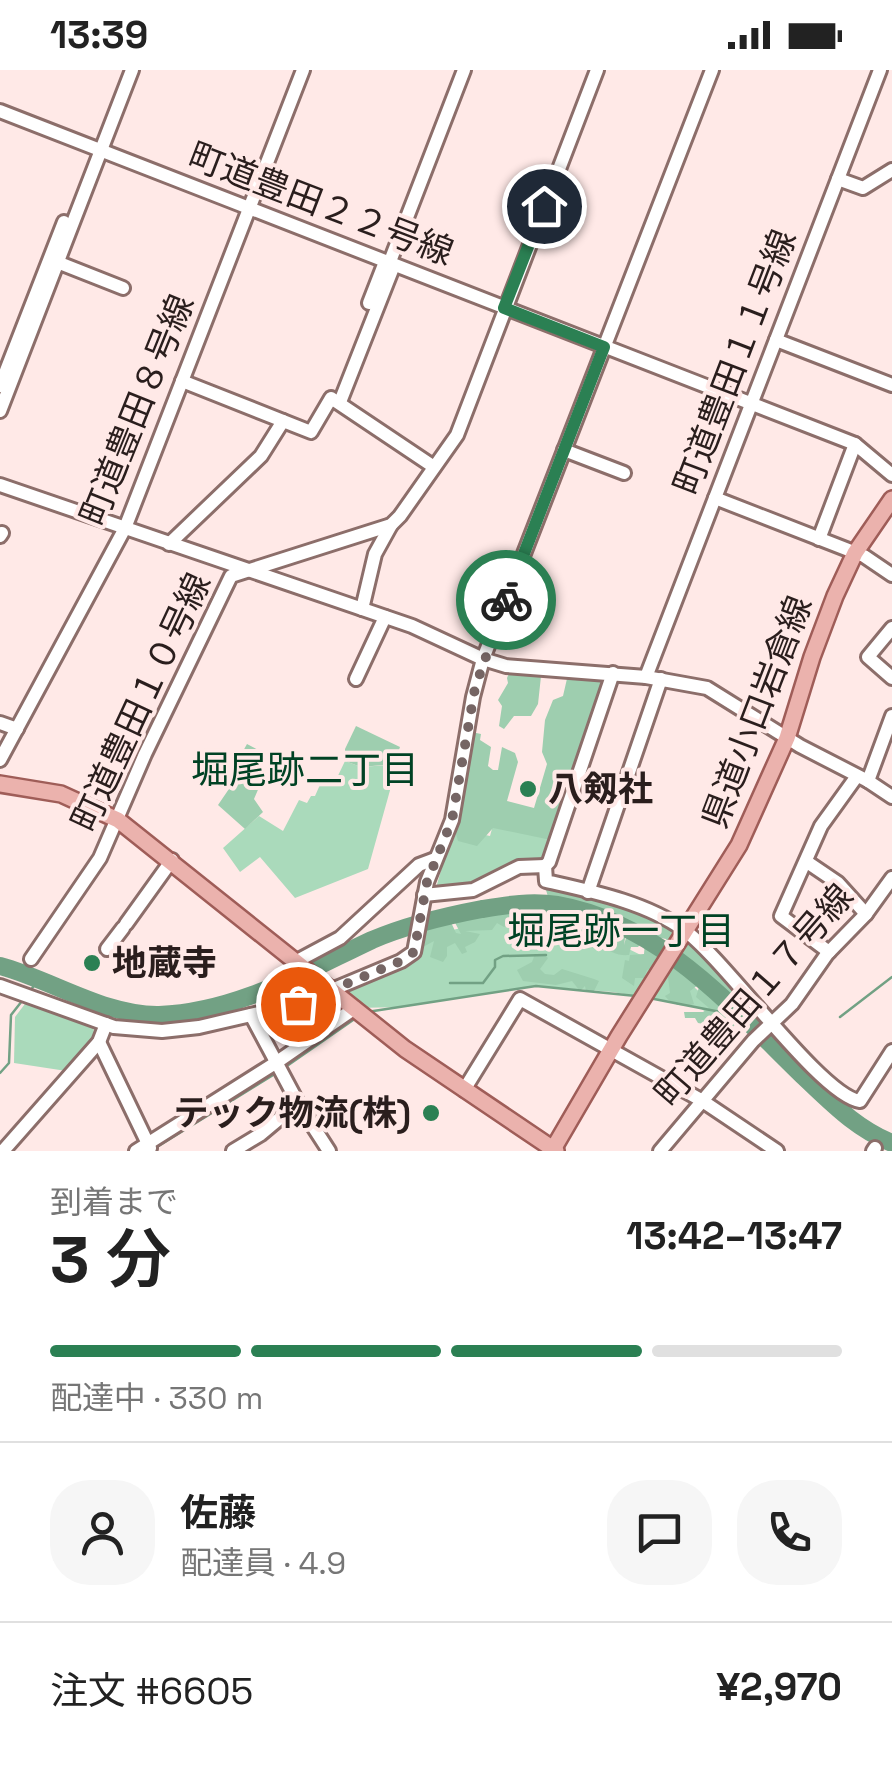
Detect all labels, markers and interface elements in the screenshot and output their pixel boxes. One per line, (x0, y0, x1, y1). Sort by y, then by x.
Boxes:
text: 13:39 (50, 11, 148, 59)
street label: 町道豊田２２号線 (182, 133, 460, 275)
pin (502, 164, 587, 249)
icon: home (517, 179, 572, 234)
street label: 町道豊田１１号線 (664, 223, 806, 501)
street label: 町道豊田８号線 (71, 288, 203, 532)
courier (456, 550, 556, 650)
street label: 町道豊田１０号線 (62, 566, 220, 838)
icon: bike (479, 573, 534, 628)
street label: 県道小口岩倉線 (693, 590, 821, 834)
district label: 堀尾跡二丁目 (191, 746, 419, 794)
place label: 八剱社 (548, 767, 653, 811)
marker: 八剱社 (517, 778, 539, 800)
street label: 町道豊田１７号線 (646, 875, 862, 1115)
district label: 堀尾跡一丁目 (507, 907, 735, 955)
place label: 地蔵寺 (112, 941, 217, 985)
marker: 地蔵寺 (81, 952, 103, 974)
pin (256, 962, 341, 1047)
icon: bag (271, 977, 326, 1032)
place label: テック物流(株) (173, 1091, 411, 1135)
marker: テック物流(株) (420, 1102, 442, 1124)
text: 到着まで (50, 1182, 178, 1222)
text: 13:42–13:47 (626, 1212, 842, 1260)
text: 3 分 (50, 1218, 171, 1301)
text: 配達中 · 330 m (50, 1378, 263, 1418)
button: person (50, 1480, 155, 1585)
button: chat (607, 1480, 712, 1585)
button: phone (737, 1480, 842, 1585)
text: 佐藤 (180, 1489, 256, 1537)
text: 配達員 · 4.9 (180, 1543, 346, 1583)
text: ¥2,970 (717, 1663, 842, 1711)
text: 注文 #6605 (50, 1667, 253, 1715)

